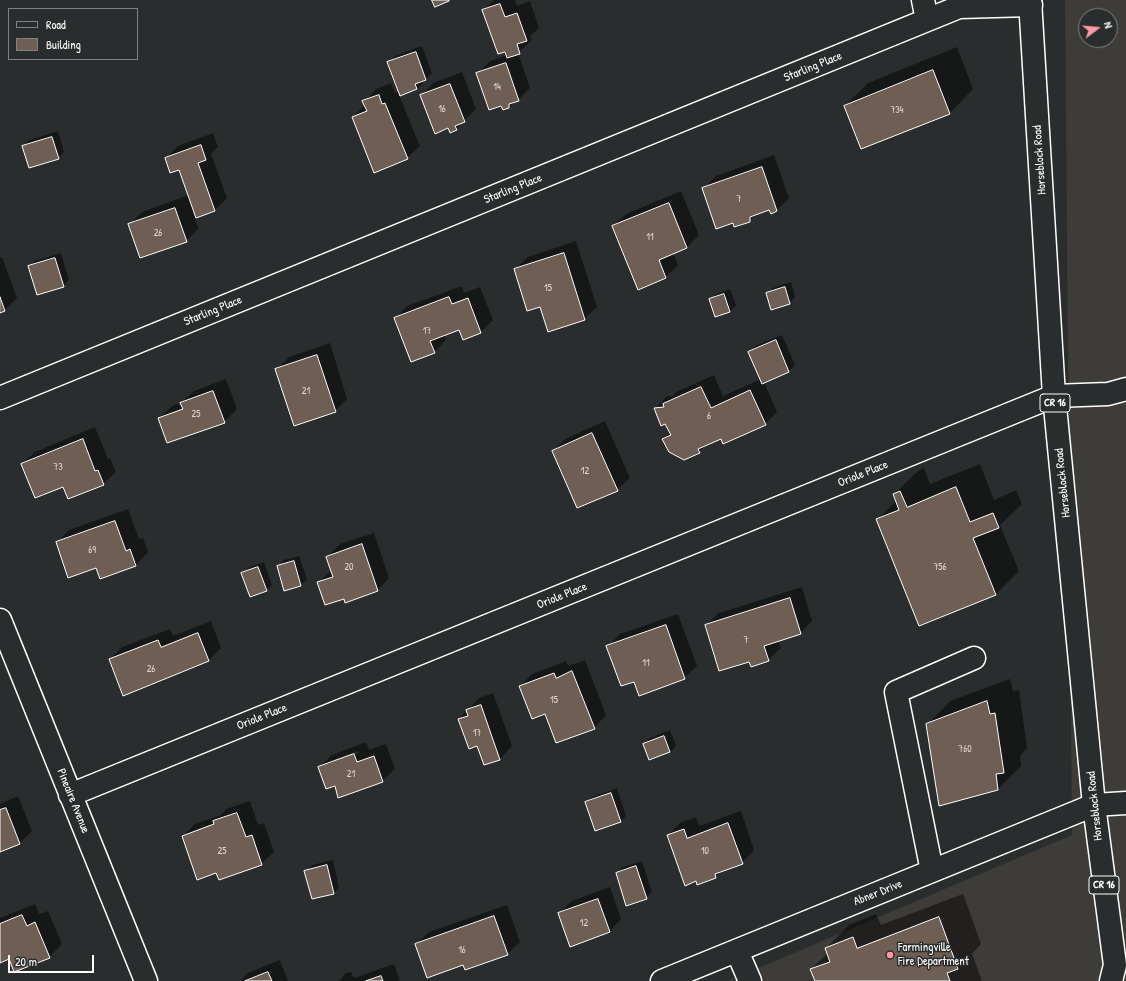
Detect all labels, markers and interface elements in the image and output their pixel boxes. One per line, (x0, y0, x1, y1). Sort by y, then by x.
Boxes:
legend (8, 8, 138, 60)
north arrow (1078, 8, 1118, 48)
text: Road (46, 16, 66, 33)
text: N (1101, 20, 1116, 30)
text: Building (46, 36, 81, 53)
street label: Starling Place (782, 49, 844, 85)
house number: 14 (493, 81, 501, 93)
house number: 16 (438, 103, 446, 115)
house number: 734 (890, 104, 904, 116)
street label: Horseblock Road (1030, 125, 1050, 195)
street label: Starling Place (482, 171, 544, 207)
house number: 7 (737, 193, 741, 205)
house number: 26 (154, 227, 162, 239)
house number: 11 (646, 231, 654, 243)
house number: 15 (544, 282, 552, 294)
street label: Starling Place (182, 293, 244, 329)
house number: 17 (423, 325, 431, 337)
house number: 21 (302, 385, 310, 397)
road number: CR 16 (1040, 394, 1070, 412)
house number: 25 (192, 408, 200, 420)
house number: 6 (707, 410, 711, 422)
street label: Horseblock Road (1052, 448, 1074, 518)
street label: Oriole Place (836, 457, 890, 491)
house number: 73 (53, 461, 63, 473)
house number: 12 (581, 465, 589, 477)
house number: 69 (88, 544, 96, 556)
house number: 20 (344, 561, 354, 573)
house number: 756 (933, 561, 947, 573)
street label: Oriole Place (535, 579, 589, 613)
house number: 7 (744, 634, 748, 646)
house number: 11 (642, 657, 650, 669)
house number: 26 (147, 663, 155, 675)
house number: 15 (550, 694, 558, 706)
street label: Oriole Place (235, 700, 289, 734)
house number: 17 (473, 727, 481, 739)
house number: 760 (958, 743, 972, 755)
street label: Pineaire Avenue (53, 766, 93, 836)
house number: 21 (347, 768, 355, 780)
street label: Horseblock Road (1084, 771, 1106, 841)
house number: 25 (218, 845, 226, 857)
house number: 10 (701, 845, 709, 857)
road number: CR 16 (1089, 876, 1119, 894)
street label: Abner Drive (852, 877, 904, 909)
house number: 12 (580, 917, 588, 929)
place label: Farmingville Fire Department (898, 941, 969, 969)
house number: 16 (458, 944, 466, 956)
scale bar (10, 947, 96, 973)
marker: Farmingville Fire Department (885, 950, 895, 960)
text: 20 m (15, 953, 37, 970)

